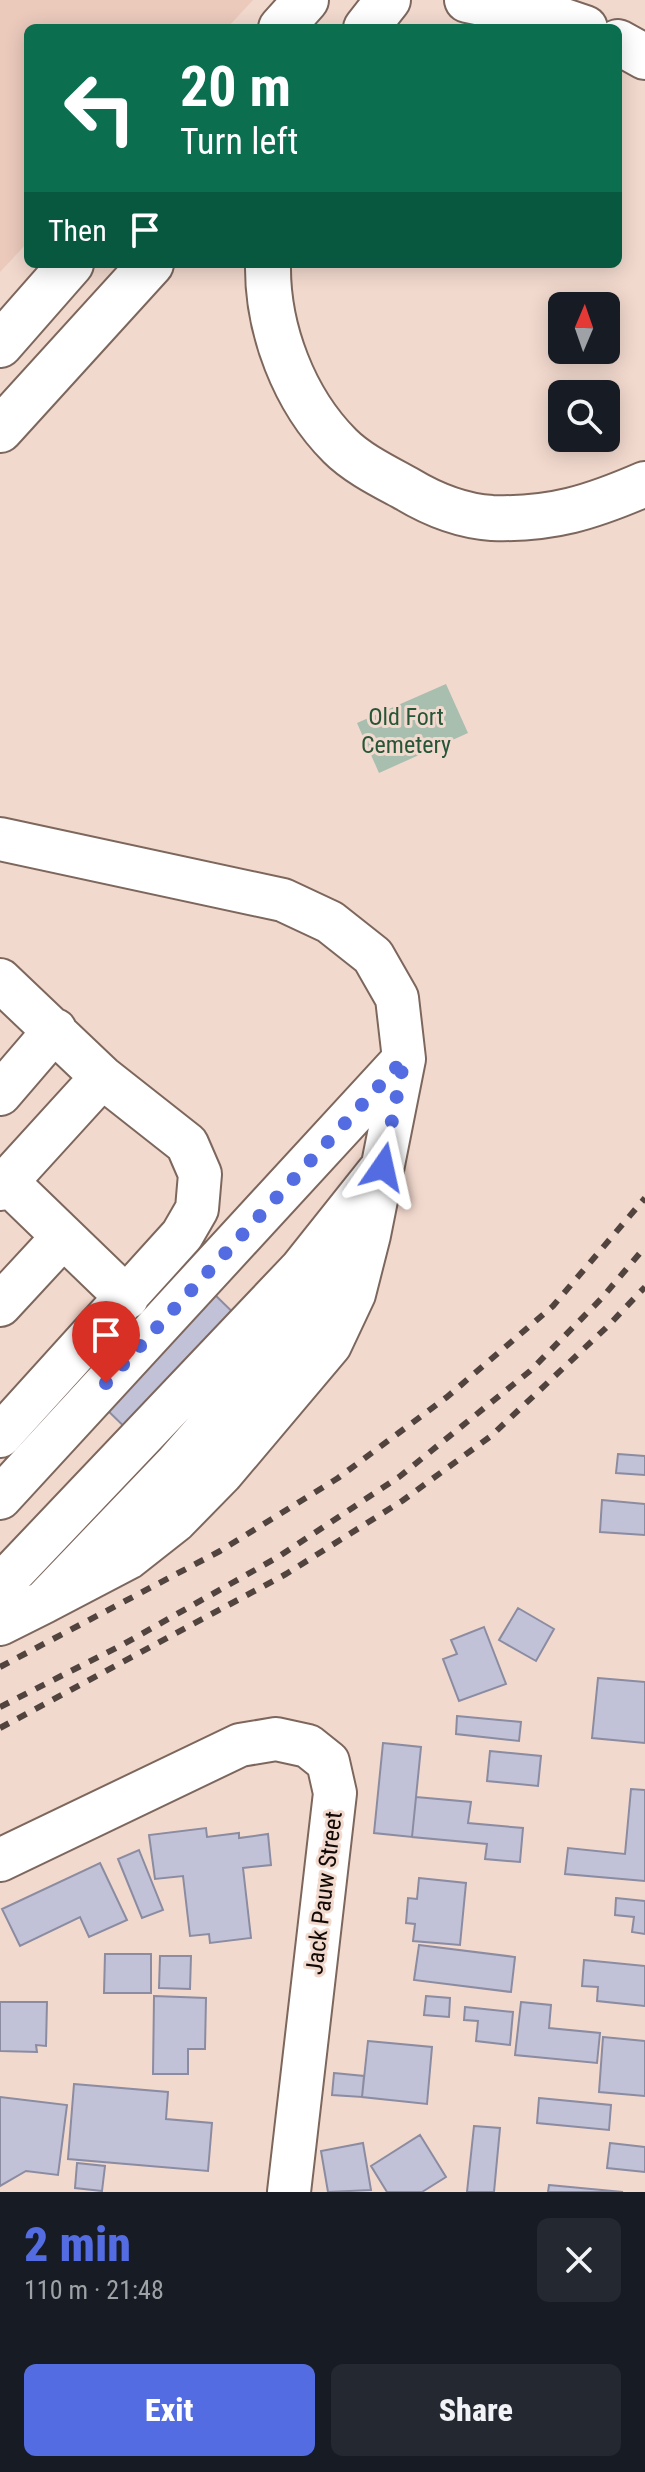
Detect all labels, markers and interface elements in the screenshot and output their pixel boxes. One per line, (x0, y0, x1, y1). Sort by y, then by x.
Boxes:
text: 20 m (180, 54, 291, 120)
icon: left (48, 56, 152, 160)
text: Turn left (180, 121, 298, 163)
icon: arrive (123, 208, 167, 252)
text: Then (48, 213, 107, 248)
north arrow (548, 292, 620, 364)
map controls (548, 292, 620, 452)
button: search (548, 380, 620, 452)
park label: Old Fort Cemetery (361, 703, 451, 759)
position arrow (341, 1125, 425, 1209)
pin (72, 1301, 140, 1383)
icon: arrive (84, 1313, 128, 1357)
street label: Jack Pauw Street (300, 1810, 348, 1976)
text: 2 min (24, 2216, 131, 2273)
button: close (537, 2218, 621, 2302)
text: 110 m · 21:48 (24, 2275, 164, 2305)
button: Exit (24, 2364, 315, 2456)
button: Share (331, 2364, 621, 2456)

